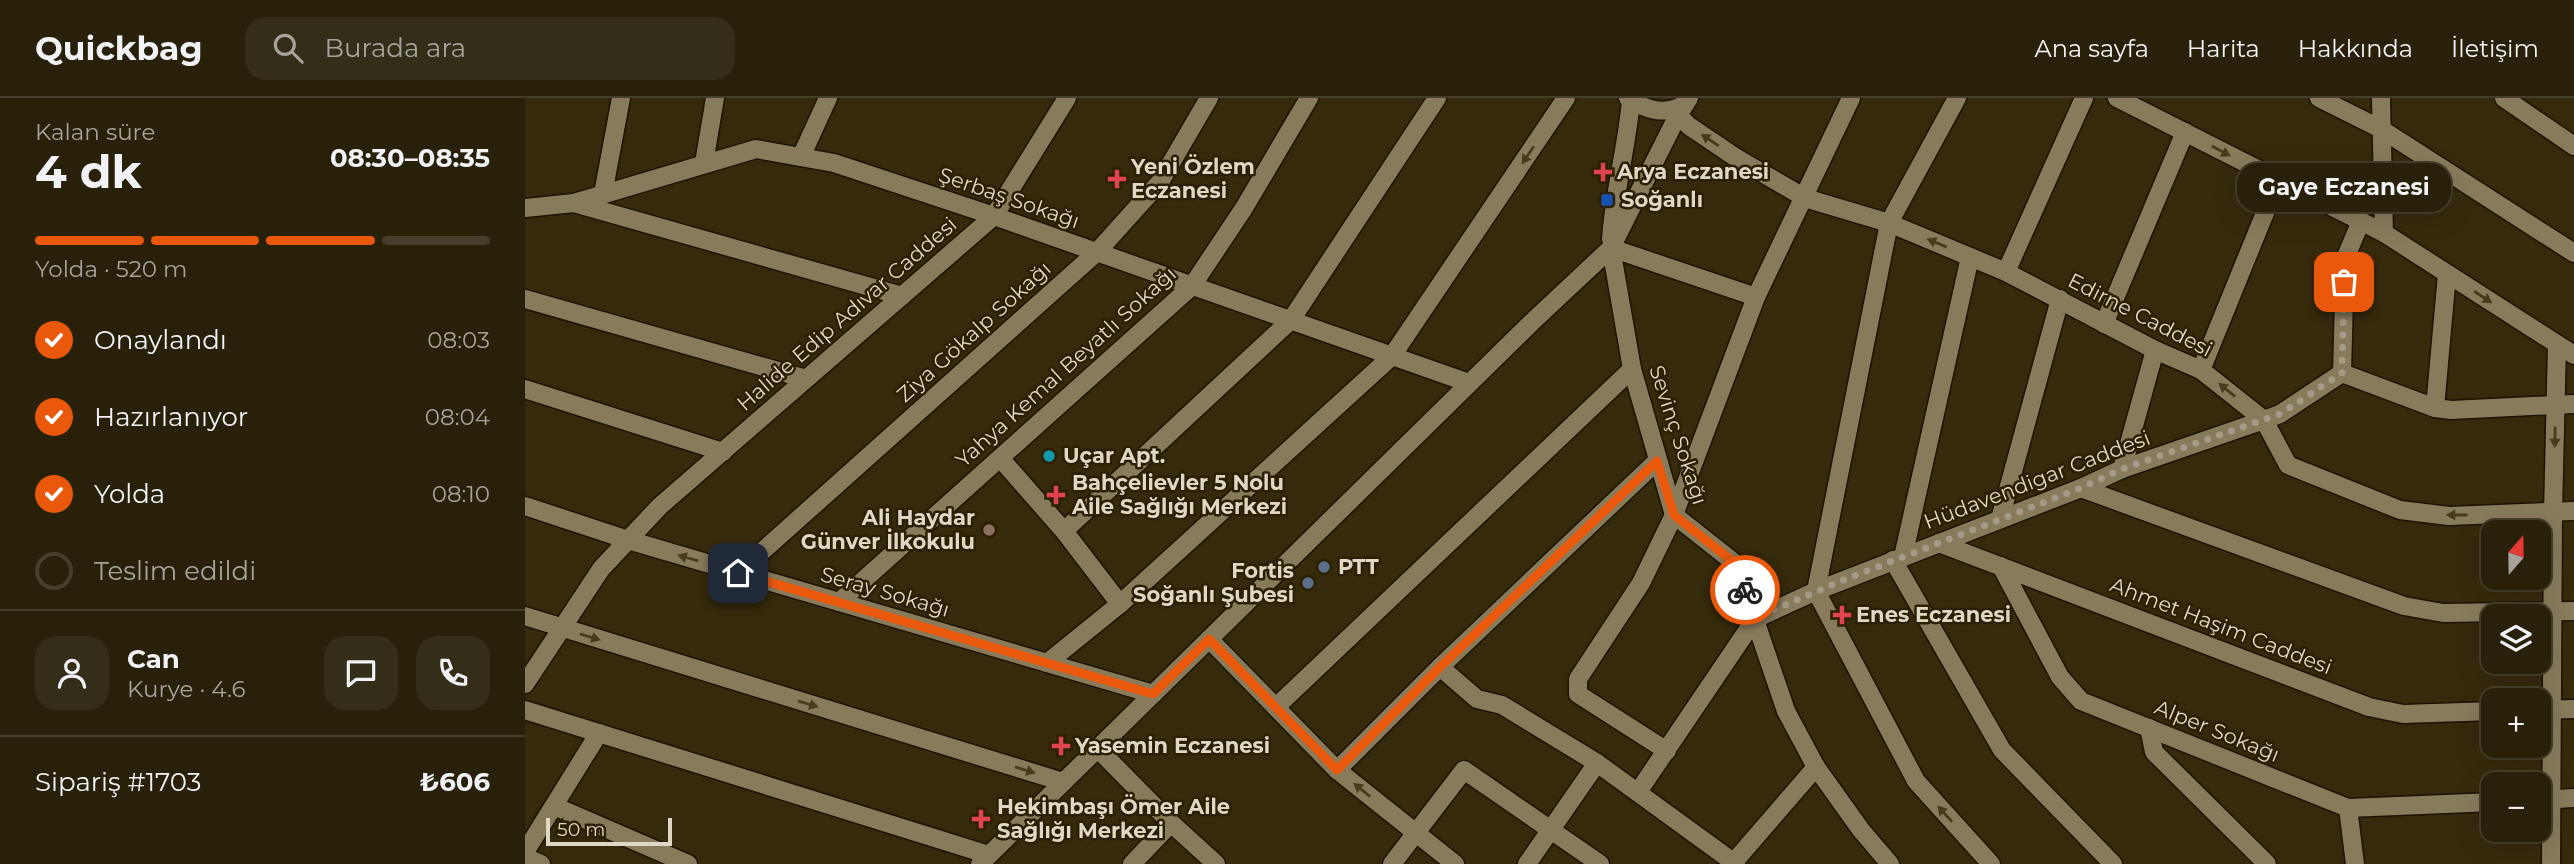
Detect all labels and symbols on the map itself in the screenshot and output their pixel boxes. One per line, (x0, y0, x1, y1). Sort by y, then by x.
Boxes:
one-way arrow (1700, 133, 1719, 146)
one-way arrow (2212, 145, 2232, 157)
one-way arrow (1521, 146, 1535, 164)
place label: Yeni Özlem Eczanesi (1130, 153, 1255, 203)
place label: Arya Eczanesi (1616, 159, 1769, 184)
street label: Şerbaş Sokağı (936, 162, 1083, 233)
callout: Gaye Eczanesi (2237, 163, 2451, 212)
marker: Arya Eczanesi (1595, 164, 1611, 180)
marker: Yeni Özlem Eczanesi (1109, 171, 1125, 187)
place label: Soğanlı (1621, 187, 1703, 212)
marker: Soğanlı (1599, 192, 1615, 208)
street label: Halide Edip Adıvar Caddesi (732, 211, 962, 416)
one-way arrow (1927, 238, 1948, 249)
pin (2314, 252, 2374, 312)
street label: Ziya Gökalp Sokağı (892, 256, 1056, 407)
street label: Yahya Kemal Beyatlı Sokağı (950, 261, 1181, 472)
street label: Edirne Caddesi (2064, 267, 2217, 362)
one-way arrow (2473, 290, 2492, 303)
street label: Sevinç Sokağı (1644, 362, 1713, 508)
one-way arrow (2218, 383, 2235, 398)
street label: Hüdavendigar Caddesi (1920, 425, 2153, 534)
one-way arrow (2549, 426, 2560, 448)
place label: Uçar Apt. (1063, 443, 1165, 468)
marker: Uçar Apt. (1041, 448, 1057, 464)
place label: Bahçelievler 5 Nolu Aile Sağlığı Merkezi (1071, 470, 1287, 519)
marker: Bahçelievler 5 Nolu Aile Sağlığı Merkezi (1046, 485, 1066, 505)
place label: Ali Haydar Günver İlkokulu (801, 505, 975, 554)
one-way arrow (2446, 509, 2468, 521)
north arrow (2481, 520, 2551, 590)
marker: Ali Haydar Günver İlkokulu (981, 522, 997, 538)
pin (708, 543, 768, 603)
one-way arrow (677, 552, 698, 562)
place label: PTT (1338, 554, 1379, 579)
courier (1710, 555, 1780, 625)
place label: Fortis Soğanlı Şubesi (1133, 558, 1294, 607)
marker: PTT (1316, 559, 1332, 575)
street label: Seray Sokağı (818, 561, 952, 622)
street label: Ahmet Haşim Caddesi (2107, 572, 2336, 679)
marker: Fortis Soğanlı Şubesi (1300, 575, 1316, 591)
place label: Enes Eczanesi (1856, 602, 2011, 627)
marker: Enes Eczanesi (1834, 607, 1850, 623)
one-way arrow (580, 632, 601, 643)
street label: Alper Sokağı (2151, 694, 2283, 767)
one-way arrow (797, 699, 818, 709)
place label: Yasemin Eczanesi (1074, 733, 1270, 758)
marker: Yasemin Eczanesi (1053, 738, 1069, 754)
one-way arrow (1015, 766, 1036, 776)
one-way arrow (1354, 783, 1371, 798)
place label: Hekimbaşı Ömer Aile Sağlığı Merkezi (997, 793, 1230, 843)
one-way arrow (1937, 805, 1953, 823)
marker: Hekimbaşı Ömer Aile Sağlığı Merkezi (971, 809, 991, 829)
scale bar (546, 815, 672, 847)

